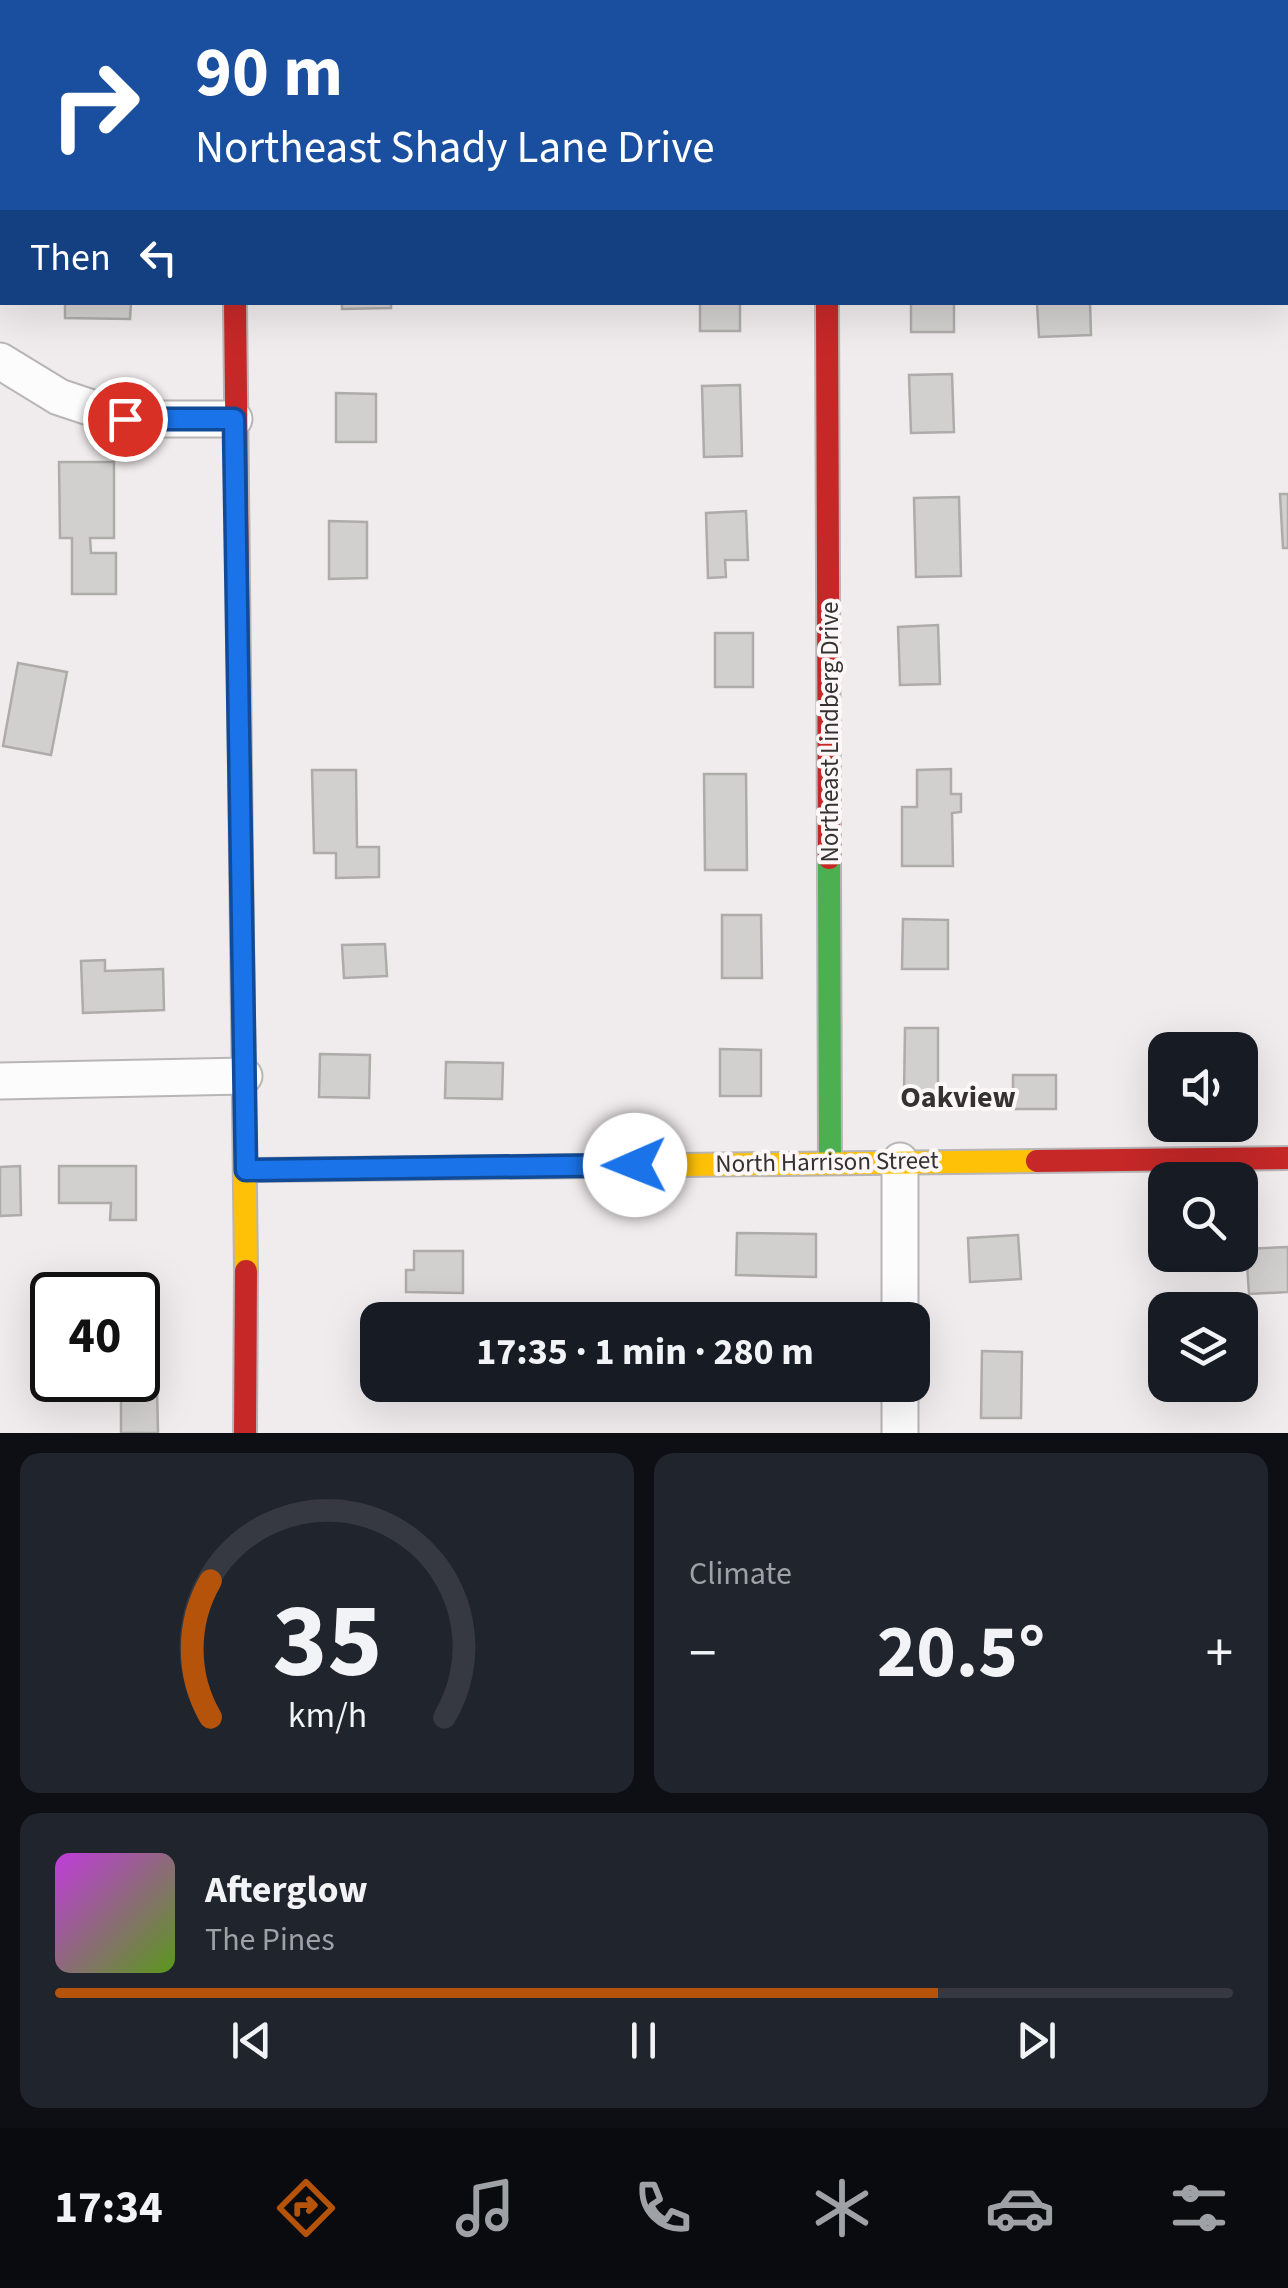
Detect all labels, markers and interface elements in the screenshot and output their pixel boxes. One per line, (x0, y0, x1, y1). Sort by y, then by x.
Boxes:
text: 90 m (195, 23, 343, 123)
icon: right (30, 40, 160, 170)
text: Northeast Shady Lane Drive (195, 116, 715, 180)
icon: left (131, 230, 186, 285)
text: Then (30, 231, 111, 285)
pin (83, 377, 168, 462)
icon: arrive (98, 392, 153, 447)
street label: Northeast Lindberg Drive (812, 602, 848, 862)
map controls (1148, 1032, 1258, 1402)
button: sound (1148, 1032, 1258, 1142)
district label: Oakview (900, 1076, 1016, 1119)
position arrow (583, 1113, 687, 1217)
street label: North Harrison Street (715, 1142, 939, 1182)
button: search (1148, 1162, 1258, 1272)
speed limit sign: 40 (30, 1272, 160, 1402)
button: layers (1148, 1292, 1258, 1402)
text: 17:35 · 1 min · 280 m (476, 1325, 814, 1379)
text: Climate (689, 1551, 792, 1597)
text: 35 (272, 1569, 382, 1717)
text: 20.5° (877, 1599, 1045, 1706)
text: − (689, 1615, 716, 1693)
text: + (1206, 1615, 1233, 1693)
text: km/h (287, 1690, 367, 1741)
text: Afterglow (205, 1863, 368, 1917)
text: The Pines (205, 1917, 335, 1963)
icon: previous (224, 2013, 279, 2068)
icon: pause (616, 2013, 671, 2068)
icon: next (1009, 2013, 1064, 2068)
icon: directions (271, 2173, 341, 2243)
icon: music (450, 2173, 520, 2243)
icon: phone (628, 2173, 698, 2243)
icon: climate (807, 2173, 877, 2243)
icon: car (985, 2173, 1055, 2243)
icon: filters (1164, 2173, 1234, 2243)
text: 17:34 (54, 2176, 163, 2240)

